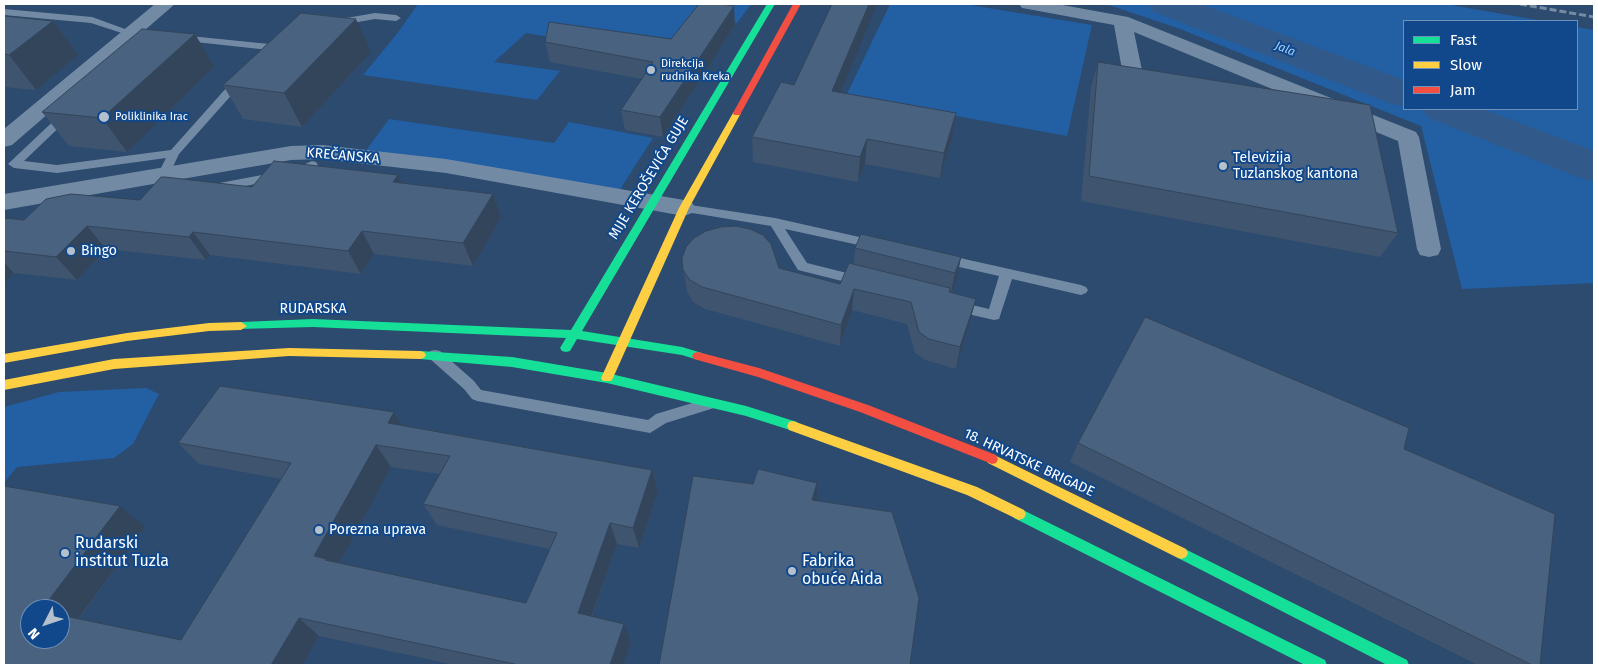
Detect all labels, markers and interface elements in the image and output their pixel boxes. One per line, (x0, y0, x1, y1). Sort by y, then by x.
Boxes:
legend (1403, 20, 1578, 110)
text: Fast (1450, 31, 1477, 49)
water label: Jala (1273, 39, 1297, 59)
text: Slow (1450, 56, 1482, 74)
place label: Direkcija rudnika Kreka (661, 57, 730, 83)
marker: Direkcija rudnika Kreka (645, 64, 657, 76)
text: Jam (1450, 81, 1476, 99)
marker: Poliklinika Irac (97, 110, 111, 124)
place label: Poliklinika Irac (115, 110, 188, 124)
street label: MIJE KEROŠEVIĆA GUJE (606, 113, 692, 243)
street label: KREČANSKA (306, 144, 380, 168)
place label: Televizija Tuzlanskog kantona (1233, 150, 1358, 182)
marker: Televizija Tuzlanskog kantona (1217, 160, 1229, 172)
place label: Bingo (81, 243, 117, 259)
marker: Bingo (65, 245, 77, 257)
street label: RUDARSKA (280, 301, 346, 317)
street label: 18. HRVATSKE BRIGADE (961, 425, 1097, 501)
place label: Porezna uprava (329, 522, 426, 538)
marker: Porezna uprava (313, 524, 325, 536)
place label: Rudarski institut Tuzla (75, 534, 169, 572)
marker: Rudarski institut Tuzla (59, 547, 71, 559)
place label: Fabrika obuće Aida (802, 552, 882, 590)
marker: Fabrika obuće Aida (786, 565, 798, 577)
north arrow (20, 599, 70, 649)
text: N (25, 624, 44, 643)

